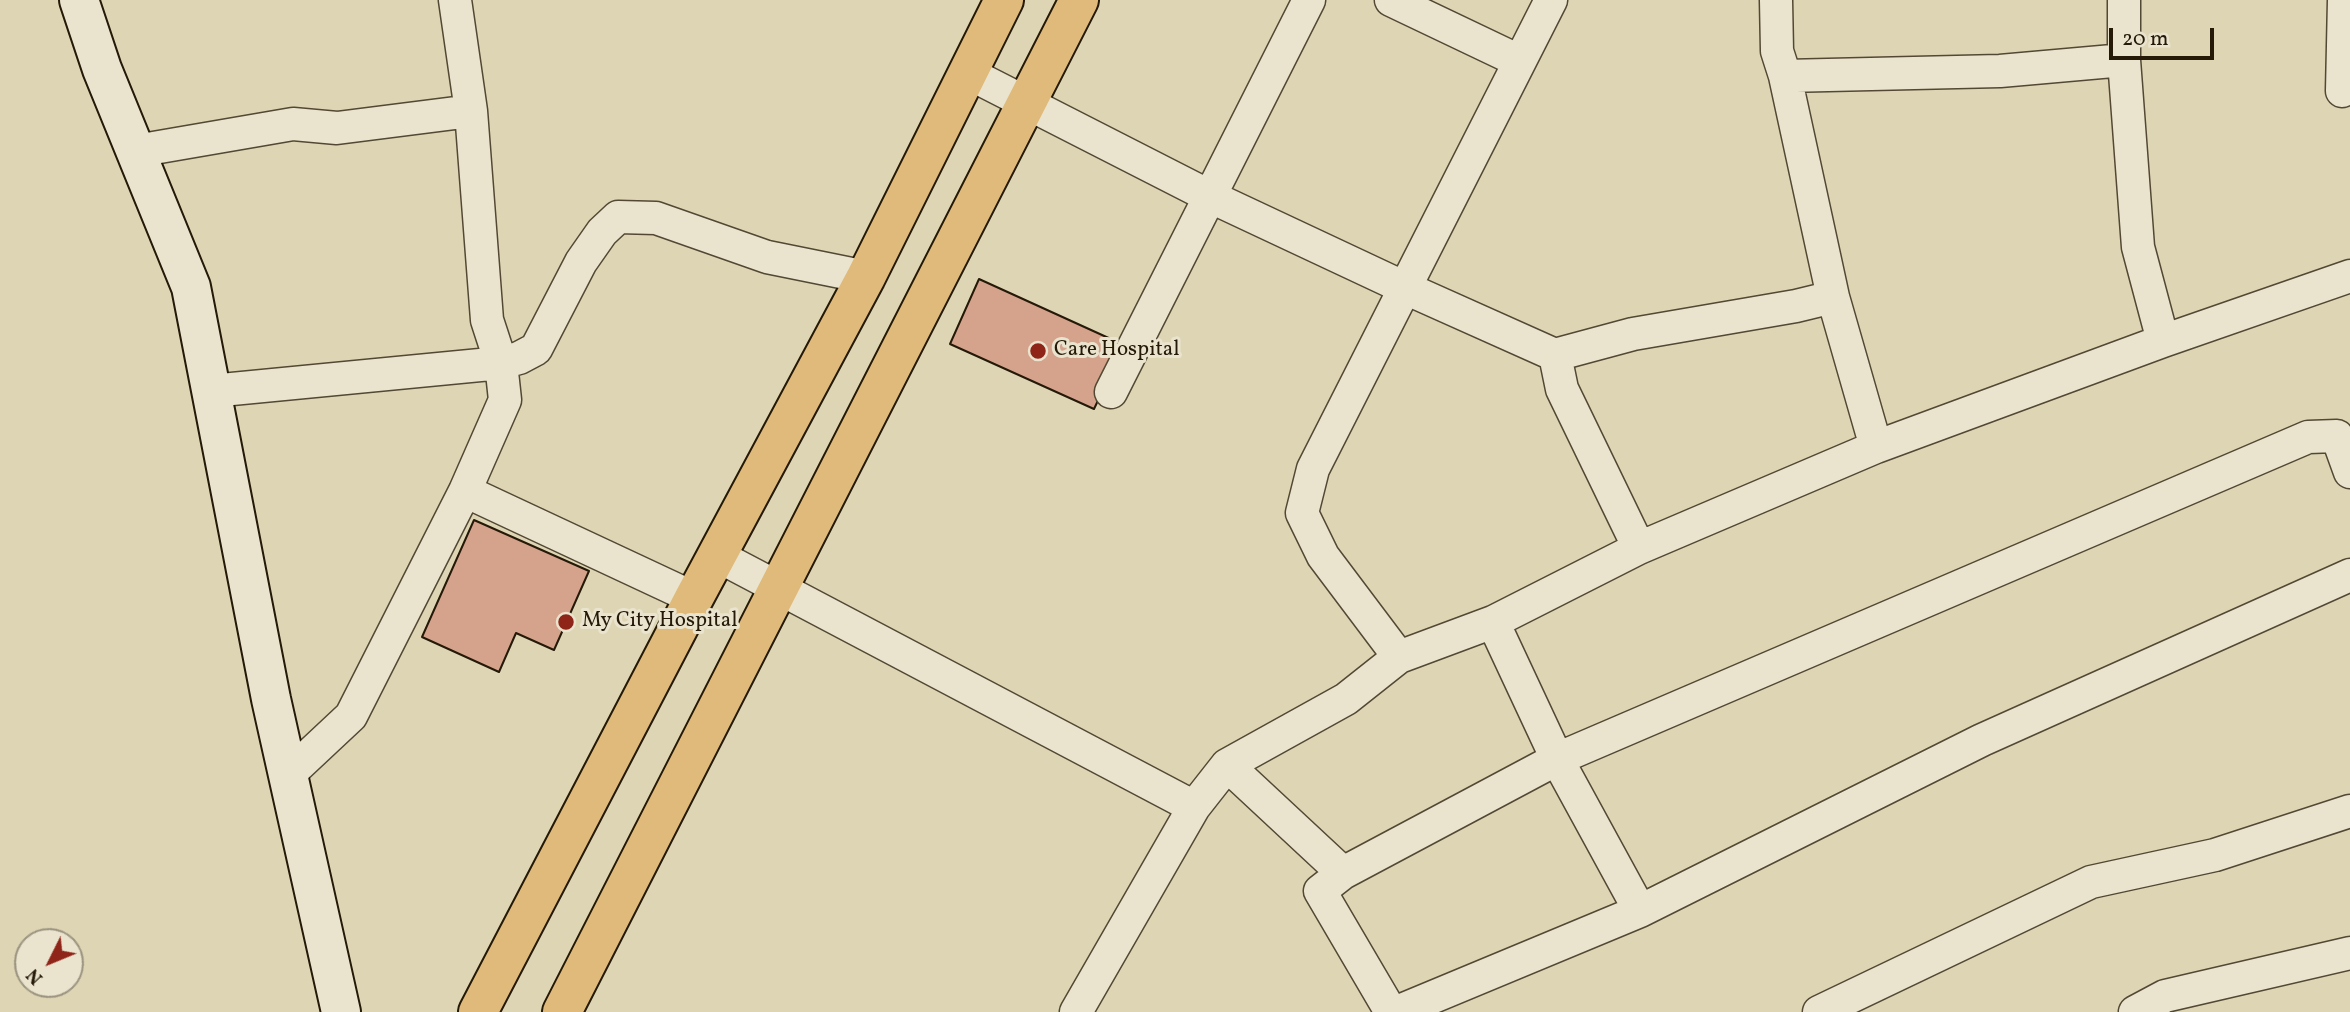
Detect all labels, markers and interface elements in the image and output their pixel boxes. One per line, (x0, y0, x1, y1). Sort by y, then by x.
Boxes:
scale bar (2112, 14, 2217, 58)
text: 20 m (2122, 25, 2168, 54)
place label: Care Hospital (1054, 338, 1180, 364)
marker: Care Hospital (1028, 341, 1048, 361)
place label: My City Hospital (582, 609, 737, 635)
marker: My City Hospital (556, 612, 576, 632)
north arrow (14, 928, 84, 998)
text: N (21, 962, 49, 990)

